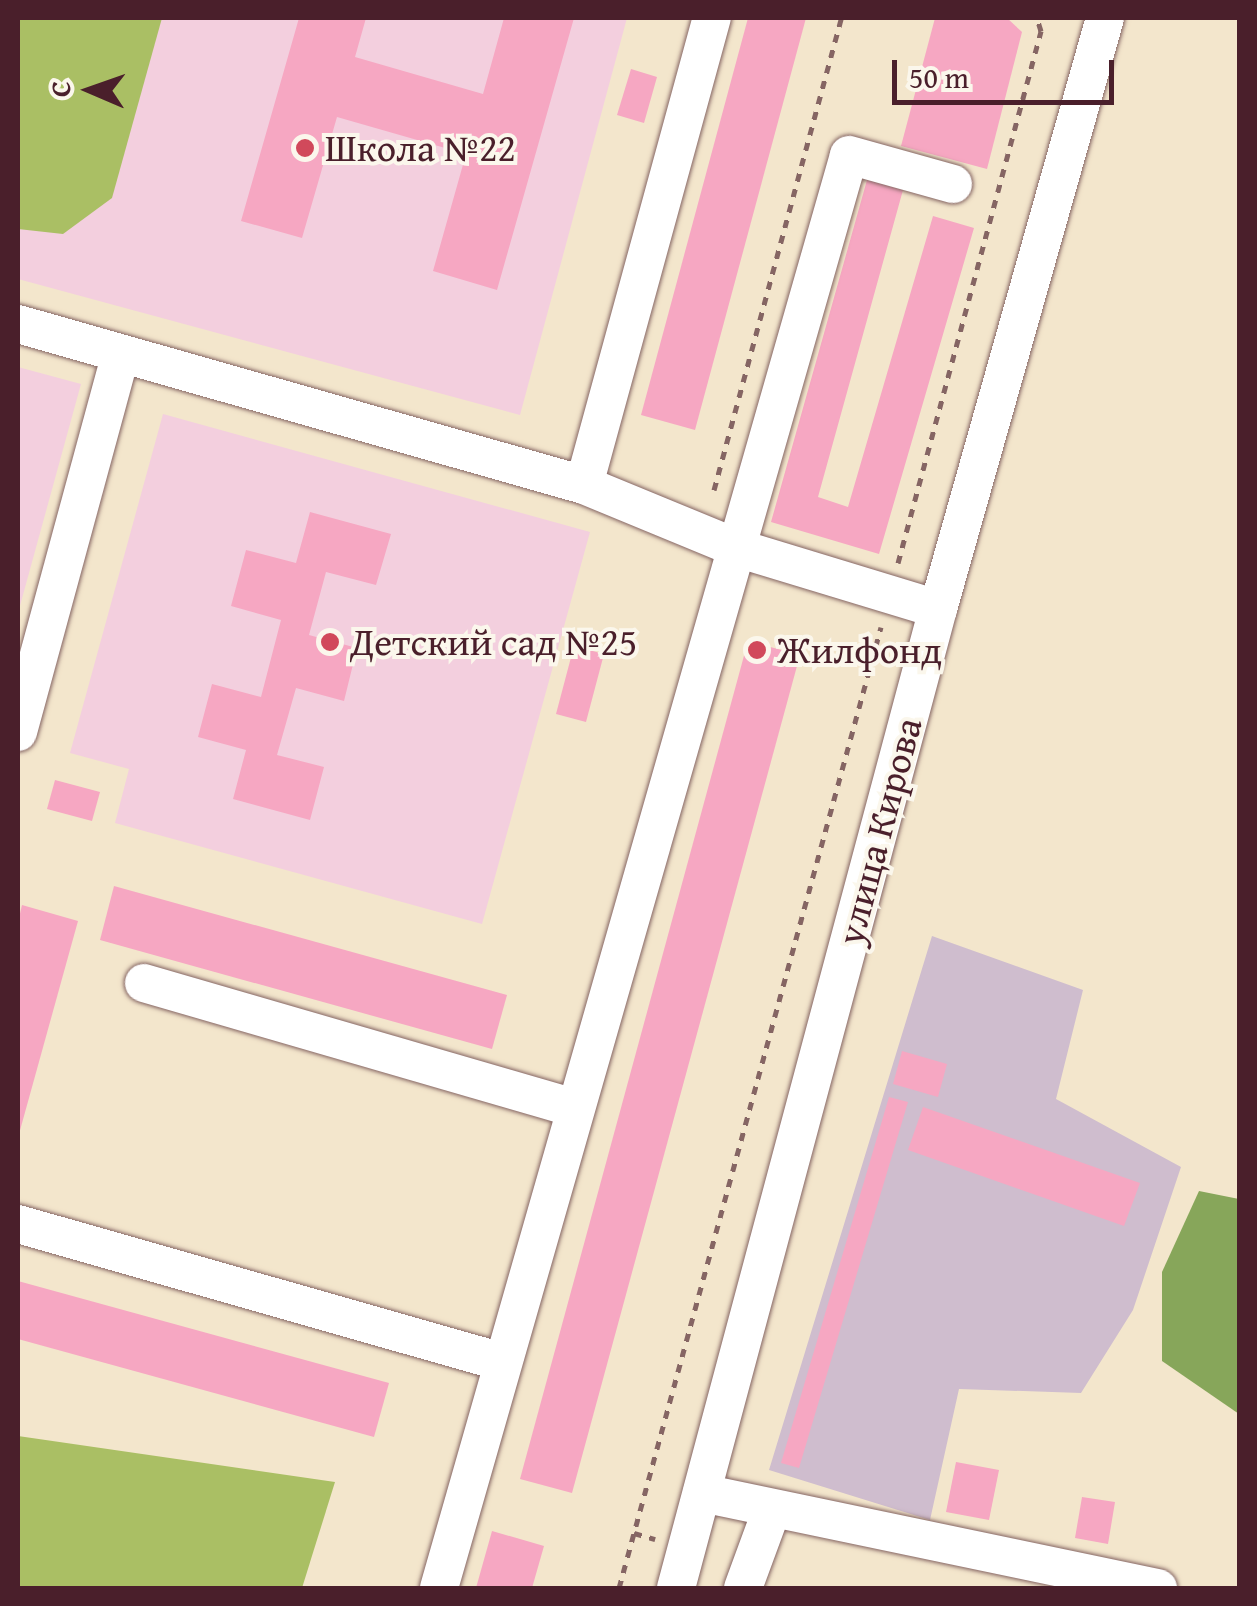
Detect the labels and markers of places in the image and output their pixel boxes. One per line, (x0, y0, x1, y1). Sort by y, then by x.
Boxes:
place label: Школа №22 (325, 125, 516, 171)
marker: Школа №22 (294, 137, 316, 159)
place label: Детский сад №25 (350, 619, 637, 665)
place label: Жилфонд (777, 627, 942, 673)
marker: Детский сад №25 (319, 631, 341, 653)
marker: Жилфонд (746, 639, 768, 661)

